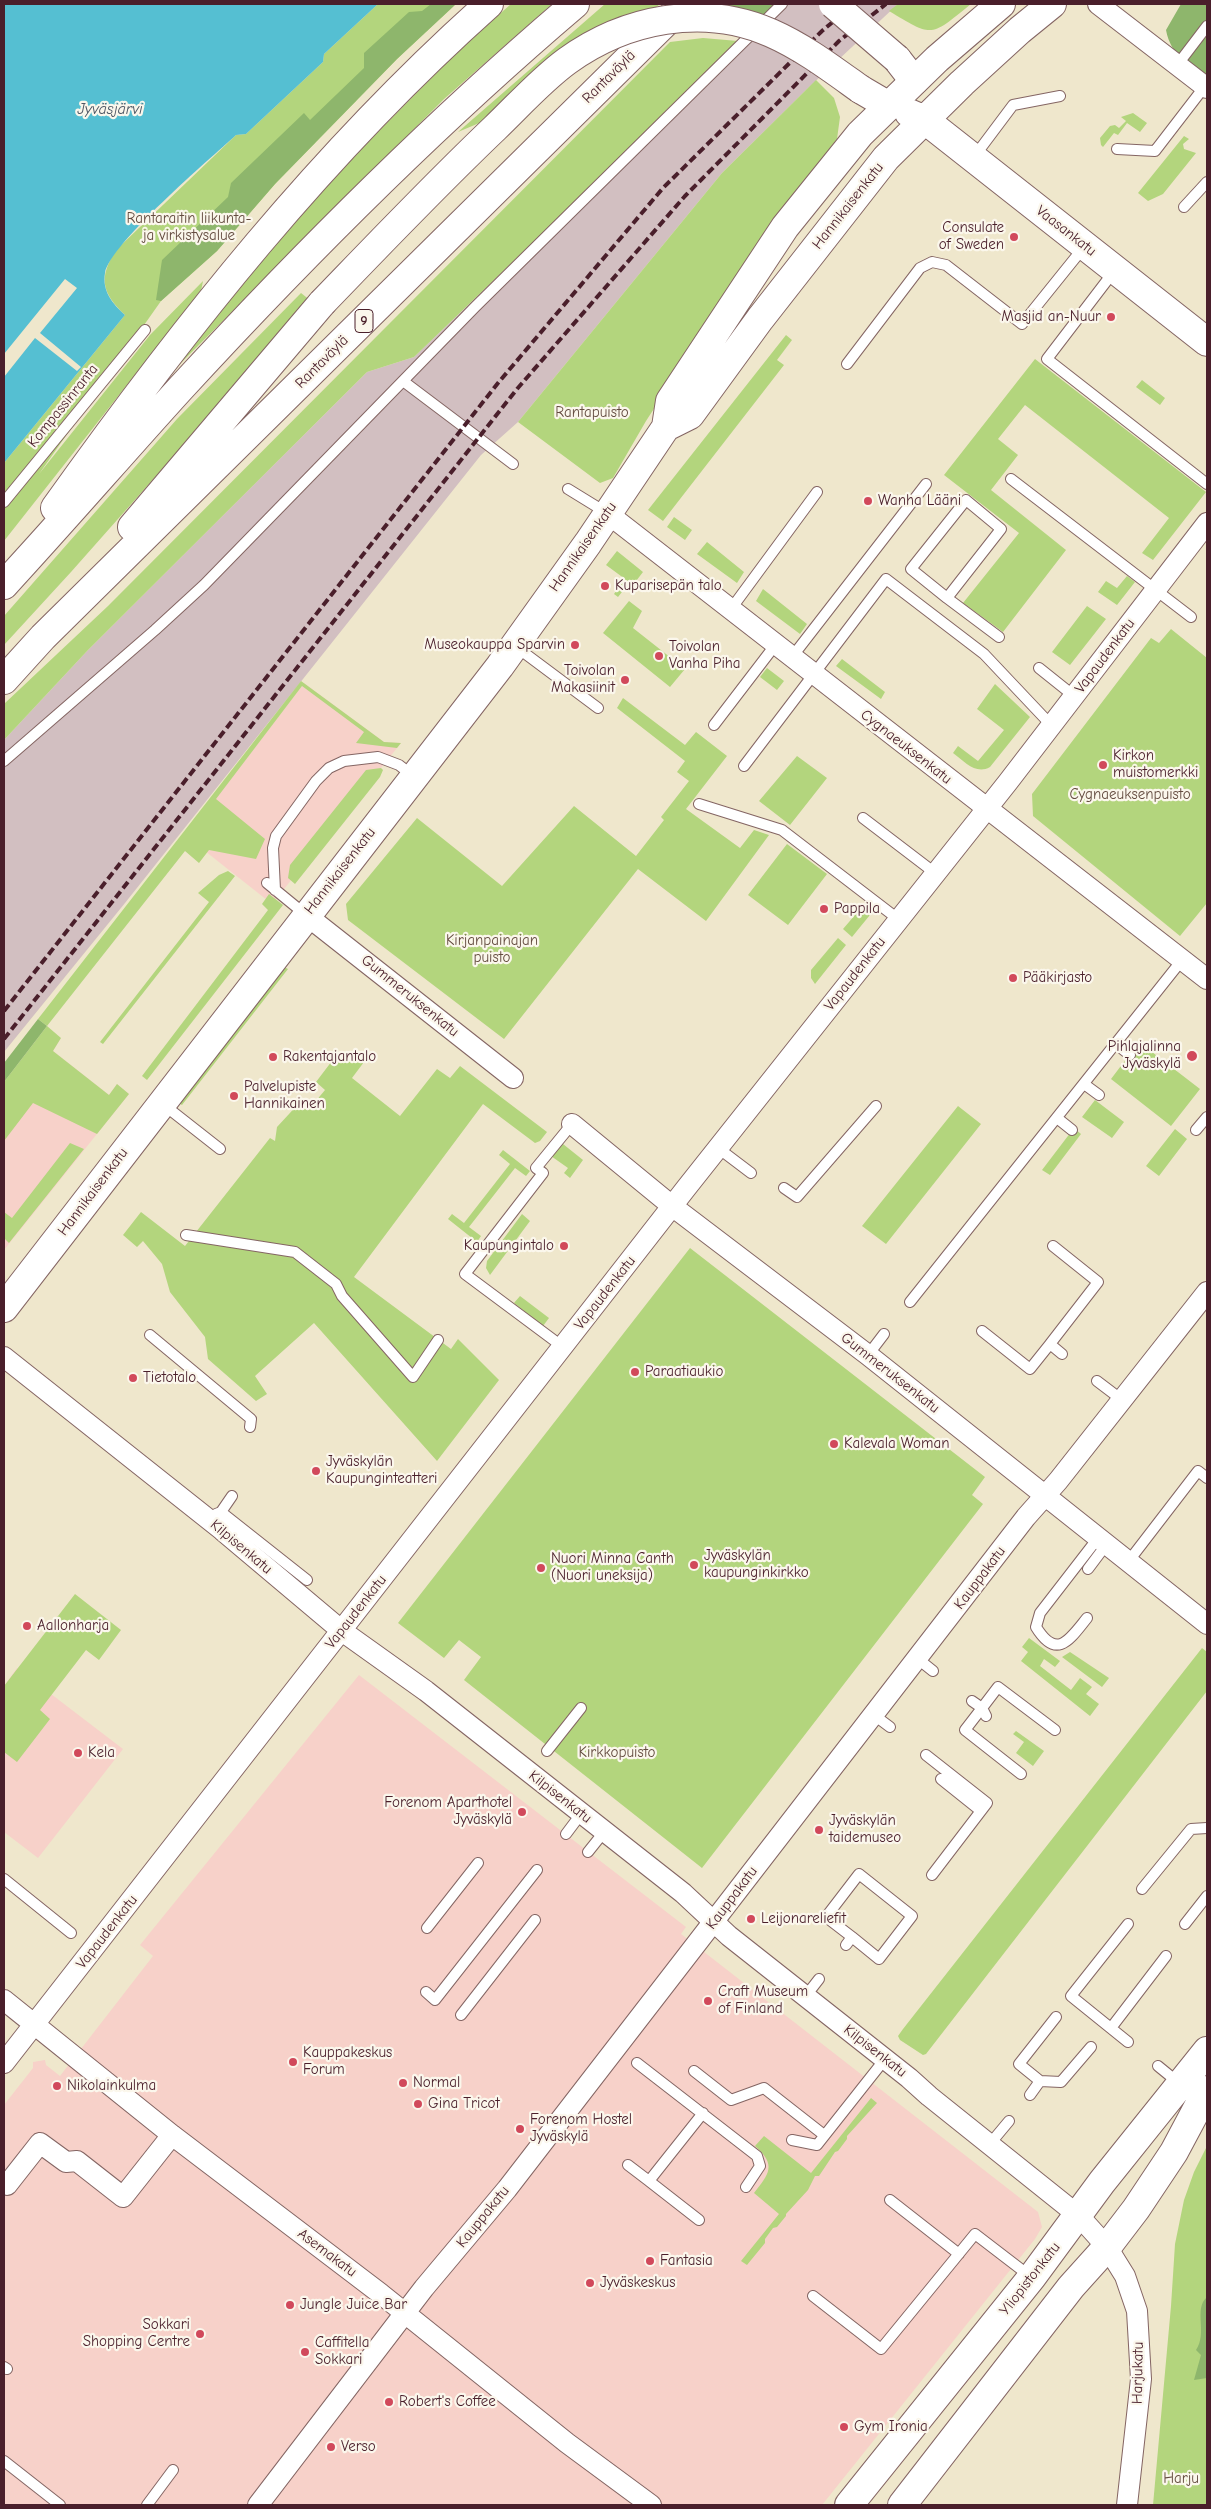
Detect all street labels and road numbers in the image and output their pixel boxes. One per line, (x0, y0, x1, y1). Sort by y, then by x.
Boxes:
street label: Rantaväylä (579, 47, 639, 107)
street label: Hannikaisenkatu (808, 159, 888, 253)
street label: Vaasankatu (1032, 202, 1100, 260)
road number: 9 (355, 310, 373, 332)
street label: Rantaväylä (292, 332, 352, 392)
street label: Kompassinranta (24, 361, 102, 451)
street label: Hannikaisenkatu (545, 499, 621, 595)
street label: Vapaudenkatu (1071, 615, 1139, 697)
street label: Cygnaeuksenkatu (857, 706, 955, 788)
street label: Hannikaisenkatu (300, 824, 380, 918)
street label: Vapaudenkatu (821, 934, 889, 1014)
street label: Gummeruksenkatu (358, 951, 462, 1041)
street label: Hannikaisenkatu (54, 1145, 132, 1239)
street label: Vapaudenkatu (571, 1253, 639, 1333)
street label: Gummeruksenkatu (837, 1329, 943, 1417)
street label: Kilpisenkatu (206, 1516, 276, 1578)
street label: Kauppakatu (951, 1543, 1009, 1613)
street label: Vapaudenkatu (322, 1572, 390, 1652)
street label: Kilpisenkatu (525, 1767, 595, 1827)
street label: Kauppakatu (703, 1863, 761, 1933)
street label: Vapaudenkatu (73, 1892, 141, 1972)
street label: Kilpisenkatu (840, 2021, 910, 2081)
street label: Kauppakatu (453, 2183, 513, 2251)
street label: Asemakatu (294, 2225, 360, 2281)
street label: Yliopistonkatu (996, 2239, 1064, 2319)
street label: Harjukatu (1128, 2342, 1148, 2404)

